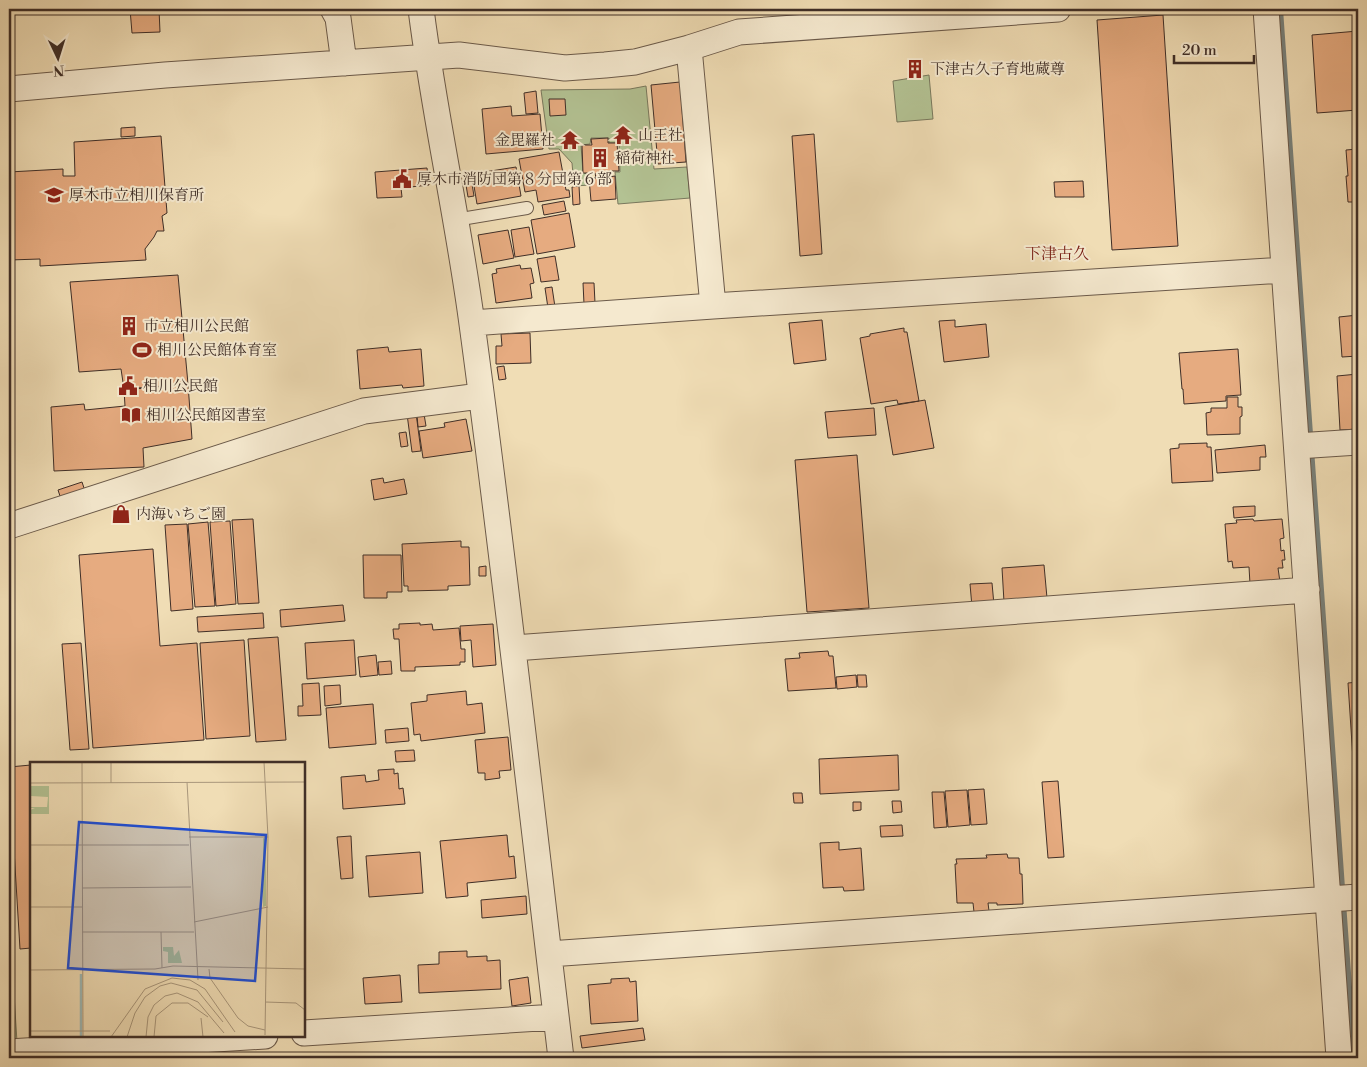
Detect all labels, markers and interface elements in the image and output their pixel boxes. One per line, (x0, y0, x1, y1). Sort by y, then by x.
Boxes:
north arrow (32, 32, 82, 82)
scale bar (1174, 32, 1254, 64)
text: 20 m (1182, 41, 1217, 60)
building icon: 下津古久子育地蔵尊 (904, 58, 926, 80)
place label: 下津古久子育地蔵尊 (930, 60, 1065, 79)
text: N (53, 61, 65, 79)
temple icon: 山王社 (612, 124, 634, 146)
place label: 山王社 (638, 126, 683, 145)
temple icon: 金毘羅社 (559, 129, 581, 151)
place label: 金毘羅社 (495, 131, 555, 150)
building icon: 稲荷神社 (589, 147, 611, 169)
place label: 稲荷神社 (615, 149, 675, 168)
public building icon: 厚木市消防団第８分団第６部 (391, 168, 413, 190)
place label: 厚木市消防団第８分団第６部 (417, 170, 612, 189)
school or university icon: 厚木市立相川保育所 (43, 184, 65, 206)
place label: 厚木市立相川保育所 (69, 186, 204, 205)
district label: 下津古久 (1025, 244, 1089, 264)
building icon: 市立相川公民館 (118, 315, 140, 337)
place label: 市立相川公民館 (144, 317, 249, 336)
sports icon: 相川公民館体育室 (131, 339, 153, 361)
place label: 相川公民館体育室 (157, 341, 277, 360)
public building icon: 相川公民館 (117, 375, 139, 397)
place label: 相川公民館 (143, 377, 218, 396)
library icon: 相川公民館図書室 (120, 404, 142, 426)
place label: 相川公民館図書室 (146, 406, 266, 425)
shop icon: 内海いちご園 (110, 503, 132, 525)
place label: 内海いちご園 (136, 505, 226, 524)
inset map (30, 762, 305, 1037)

